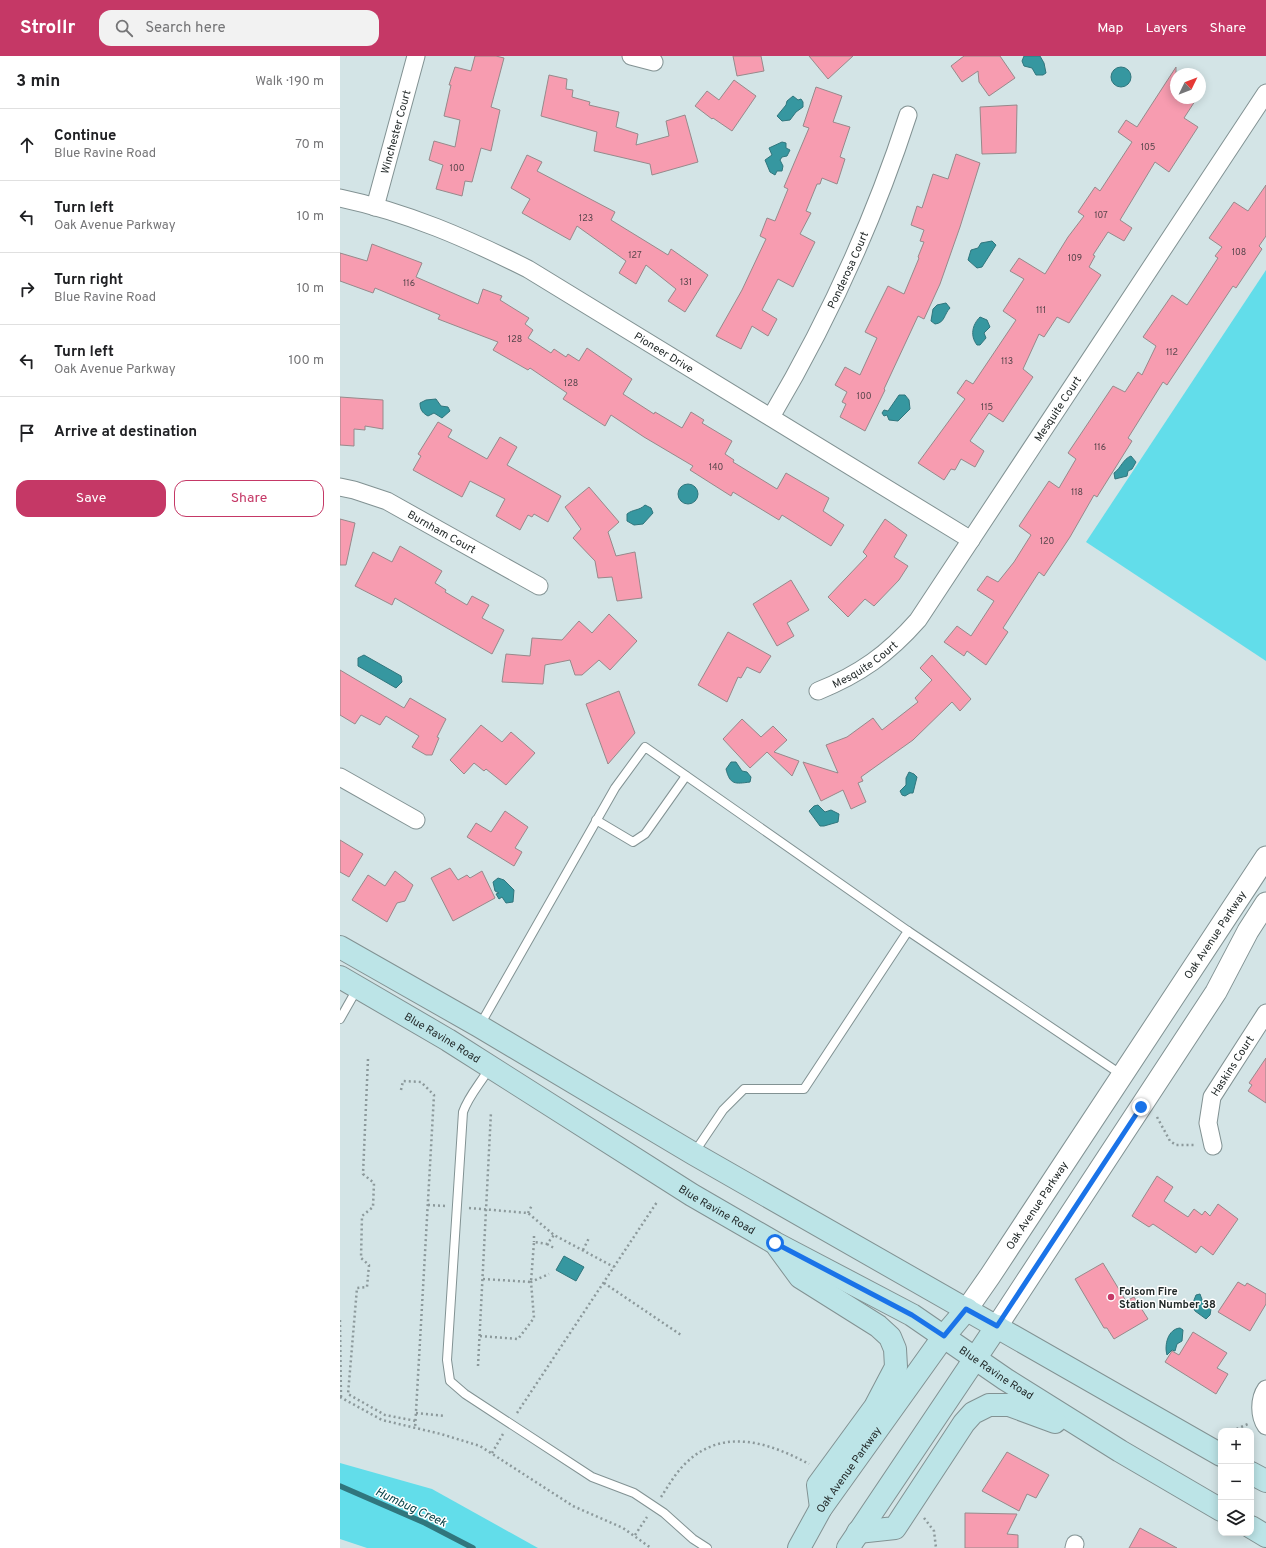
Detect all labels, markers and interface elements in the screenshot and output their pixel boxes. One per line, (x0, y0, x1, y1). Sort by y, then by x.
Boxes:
search box (99, 10, 379, 46)
text: Strollr (20, 16, 75, 40)
icon: search (113, 17, 135, 39)
text: Search here (145, 19, 225, 38)
text: Map (1097, 20, 1123, 37)
text: Layers (1145, 20, 1187, 37)
text: Share (1209, 20, 1246, 37)
north arrow (1170, 68, 1206, 104)
text: 3 min (16, 71, 60, 93)
text: Walk · 190 m (255, 74, 324, 90)
street label: Winchester Court (378, 88, 414, 175)
text: Continue (54, 127, 116, 146)
icon: ahead (16, 134, 38, 156)
text: 70 m (295, 137, 324, 153)
house number: 105 (1141, 142, 1155, 153)
text: Blue Ravine Road (54, 146, 156, 162)
house number: 100 (450, 163, 465, 174)
text: Turn left (54, 199, 114, 218)
icon: left (16, 206, 38, 228)
text: 10 m (297, 209, 324, 225)
house number: 107 (1094, 210, 1108, 221)
house number: 123 (579, 213, 593, 224)
text: Oak Avenue Parkway (54, 218, 176, 234)
street label: Ponderosa Court (825, 230, 872, 311)
house number: 108 (1232, 247, 1246, 258)
house number: 127 (628, 250, 642, 261)
house number: 109 (1068, 253, 1082, 264)
text: Turn right (54, 271, 123, 290)
house number: 131 (680, 277, 692, 288)
icon: right (16, 278, 38, 300)
house number: 116 (403, 278, 415, 289)
text: 10 m (297, 281, 324, 297)
text: Blue Ravine Road (54, 290, 156, 306)
house number: 111 (1036, 305, 1046, 316)
street label: Pioneer Drive (631, 330, 696, 377)
house number: 128 (508, 334, 522, 345)
text: Turn left (54, 343, 114, 362)
house number: 112 (1166, 347, 1178, 358)
icon: left (16, 350, 38, 372)
text: 100 m (288, 353, 324, 369)
house number: 113 (1001, 356, 1013, 367)
text: Oak Avenue Parkway (54, 362, 176, 378)
street label: Mesquite Court (1032, 374, 1085, 445)
house number: 128 (564, 378, 578, 389)
house number: 100 (857, 391, 872, 402)
house number: 115 (981, 402, 993, 413)
icon: arrive (16, 422, 38, 444)
text: Arrive at destination (54, 423, 197, 442)
house number: 116 (1094, 442, 1106, 453)
house number: 140 (709, 462, 723, 473)
button: Save (16, 480, 166, 517)
button: Share (174, 480, 324, 517)
house number: 118 (1071, 487, 1083, 498)
street label: Burnham Court (405, 508, 478, 557)
house number: 120 (1040, 536, 1055, 547)
street label: Mesquite Court (830, 639, 901, 692)
street label: Oak Avenue Parkway (1182, 888, 1250, 982)
street label: Blue Ravine Road (401, 1010, 483, 1067)
street label: Haskins Court (1208, 1033, 1258, 1099)
route end (1132, 1098, 1150, 1116)
street label: Oak Avenue Parkway (1003, 1159, 1072, 1253)
street label: Blue Ravine Road (676, 1182, 757, 1238)
route start (766, 1234, 784, 1252)
place label: Folsom Fire Station Number 38 (1119, 1285, 1216, 1312)
marker: Folsom Fire Station Number 38 (1106, 1292, 1116, 1302)
street label: Blue Ravine Road (956, 1343, 1036, 1403)
street label: Oak Avenue Parkway (814, 1424, 885, 1515)
map controls (1218, 1428, 1254, 1536)
button: + (1218, 1428, 1254, 1464)
button: − (1218, 1464, 1254, 1500)
water label: Humbug Creek (372, 1484, 450, 1532)
button: layers (1218, 1500, 1254, 1536)

